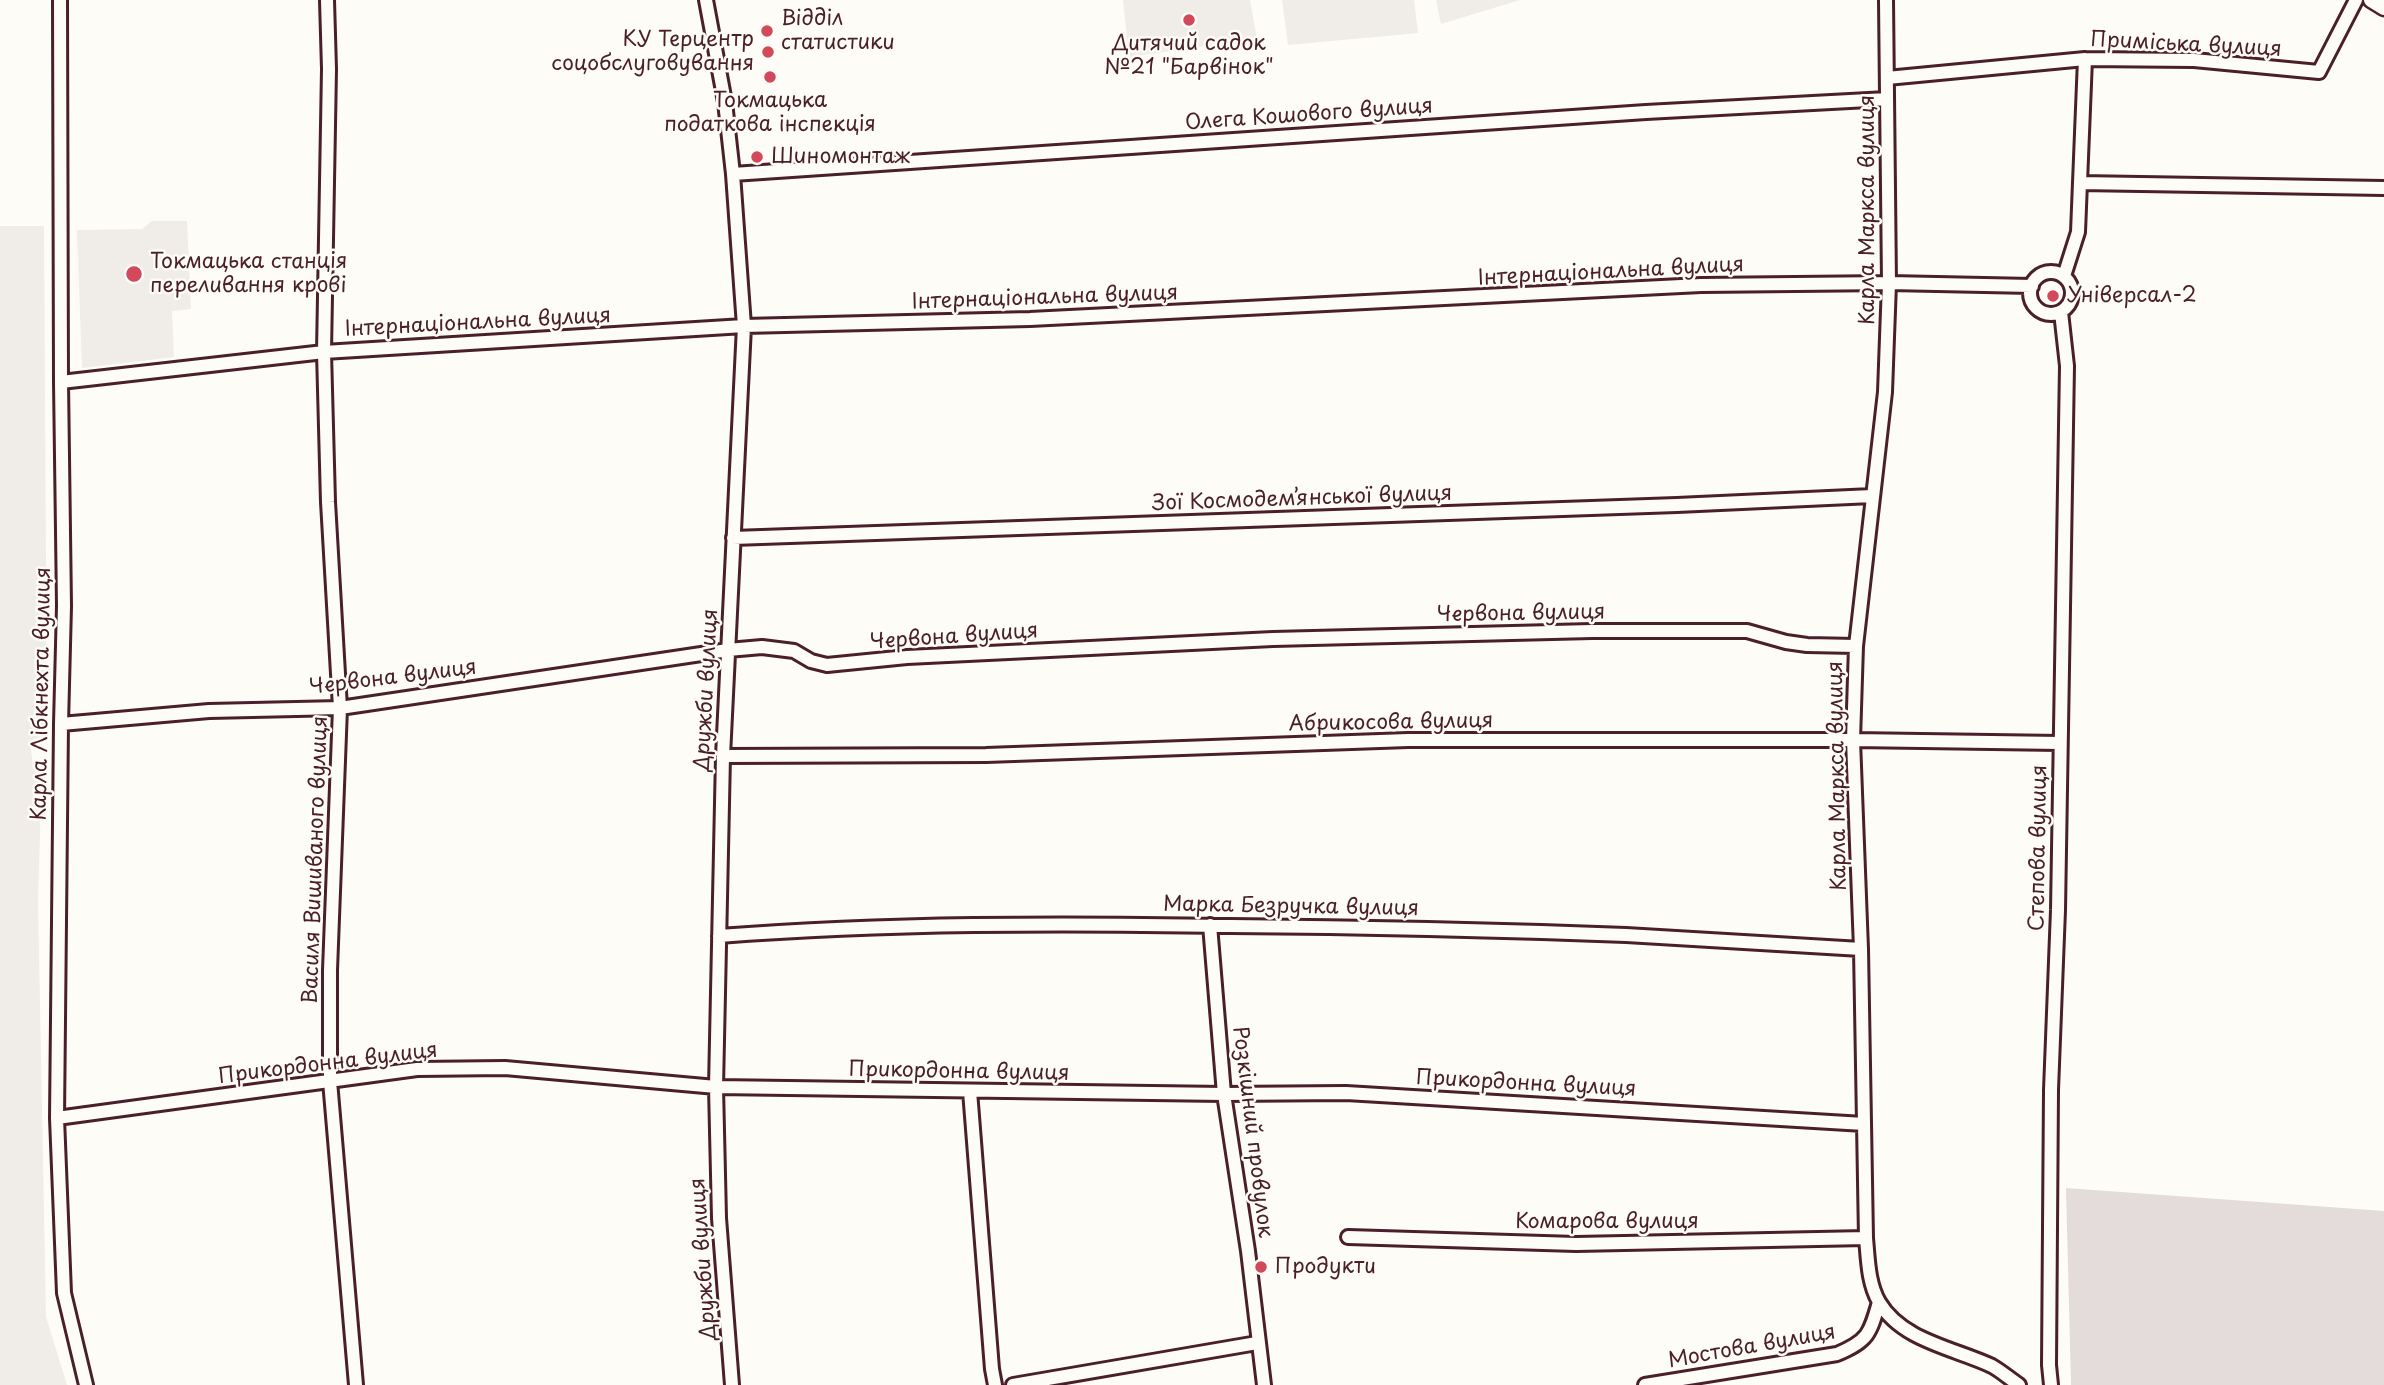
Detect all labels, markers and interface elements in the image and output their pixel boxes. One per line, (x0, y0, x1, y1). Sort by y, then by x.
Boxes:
place label: Відділ статистики (781, 6, 895, 56)
marker: Дитячий садок №21 "Барвінок" (1181, 12, 1197, 28)
marker: Відділ статистики (759, 23, 775, 39)
place label: КУ Терцентр соцобслуговування (551, 27, 754, 77)
street label: Приміська вулиця (2090, 27, 2282, 63)
place label: Дитячий садок №21 "Барвінок" (1104, 31, 1274, 81)
marker: КУ Терцентр соцобслуговування (760, 44, 776, 60)
marker: Токмацька податкова інспекція (762, 69, 778, 85)
place label: Токмацька податкова інспекція (664, 88, 876, 138)
street label: Олега Кошового вулиця (1184, 94, 1434, 136)
street label: Карла Маркса вулиця (1855, 95, 1881, 325)
place label: Шиномонтаж (771, 144, 910, 170)
marker: Шиномонтаж (749, 149, 765, 165)
place label: Токмацька станція переливання крові (150, 249, 347, 299)
street label: Інтернаціональна вулиця (1477, 252, 1745, 292)
marker: Токмацька станція переливання крові (124, 264, 144, 284)
street label: Інтернаціональна вулиця (911, 281, 1179, 315)
place label: Універсал-2 (2067, 283, 2197, 309)
marker: Універсал-2 (2045, 288, 2061, 304)
street label: Інтернаціональна вулиця (344, 303, 612, 343)
street label: Зої Космодем’янської вулиця (1151, 481, 1453, 517)
street label: Карла Лібкнехта вулиця (27, 567, 57, 821)
street label: Червона вулиця (1436, 600, 1606, 628)
street label: Дружби вулиця (690, 608, 724, 772)
street label: Червона вулиця (869, 619, 1039, 655)
street label: Червона вулиця (308, 655, 478, 701)
street label: Карла Маркса вулиця (1823, 661, 1853, 891)
street label: Абрикосова вулиця (1288, 709, 1494, 737)
street label: Василя Вишиваного вулиця (298, 716, 334, 1004)
street label: Степова вулиця (2025, 765, 2053, 931)
street label: Марка Безручка вулиця (1163, 892, 1419, 922)
street label: Розкішний провулок (1227, 1025, 1277, 1239)
street label: Прикордонна вулиця (217, 1038, 439, 1090)
street label: Прикордонна вулиця (848, 1057, 1070, 1087)
street label: Прикордонна вулиця (1415, 1066, 1637, 1102)
street label: Дружби вулиця (686, 1177, 722, 1341)
street label: Комарова вулиця (1515, 1209, 1699, 1235)
place label: Продукти (1275, 1254, 1376, 1280)
marker: Продукти (1253, 1259, 1269, 1275)
street label: Мостова вулиця (1666, 1320, 1838, 1374)

